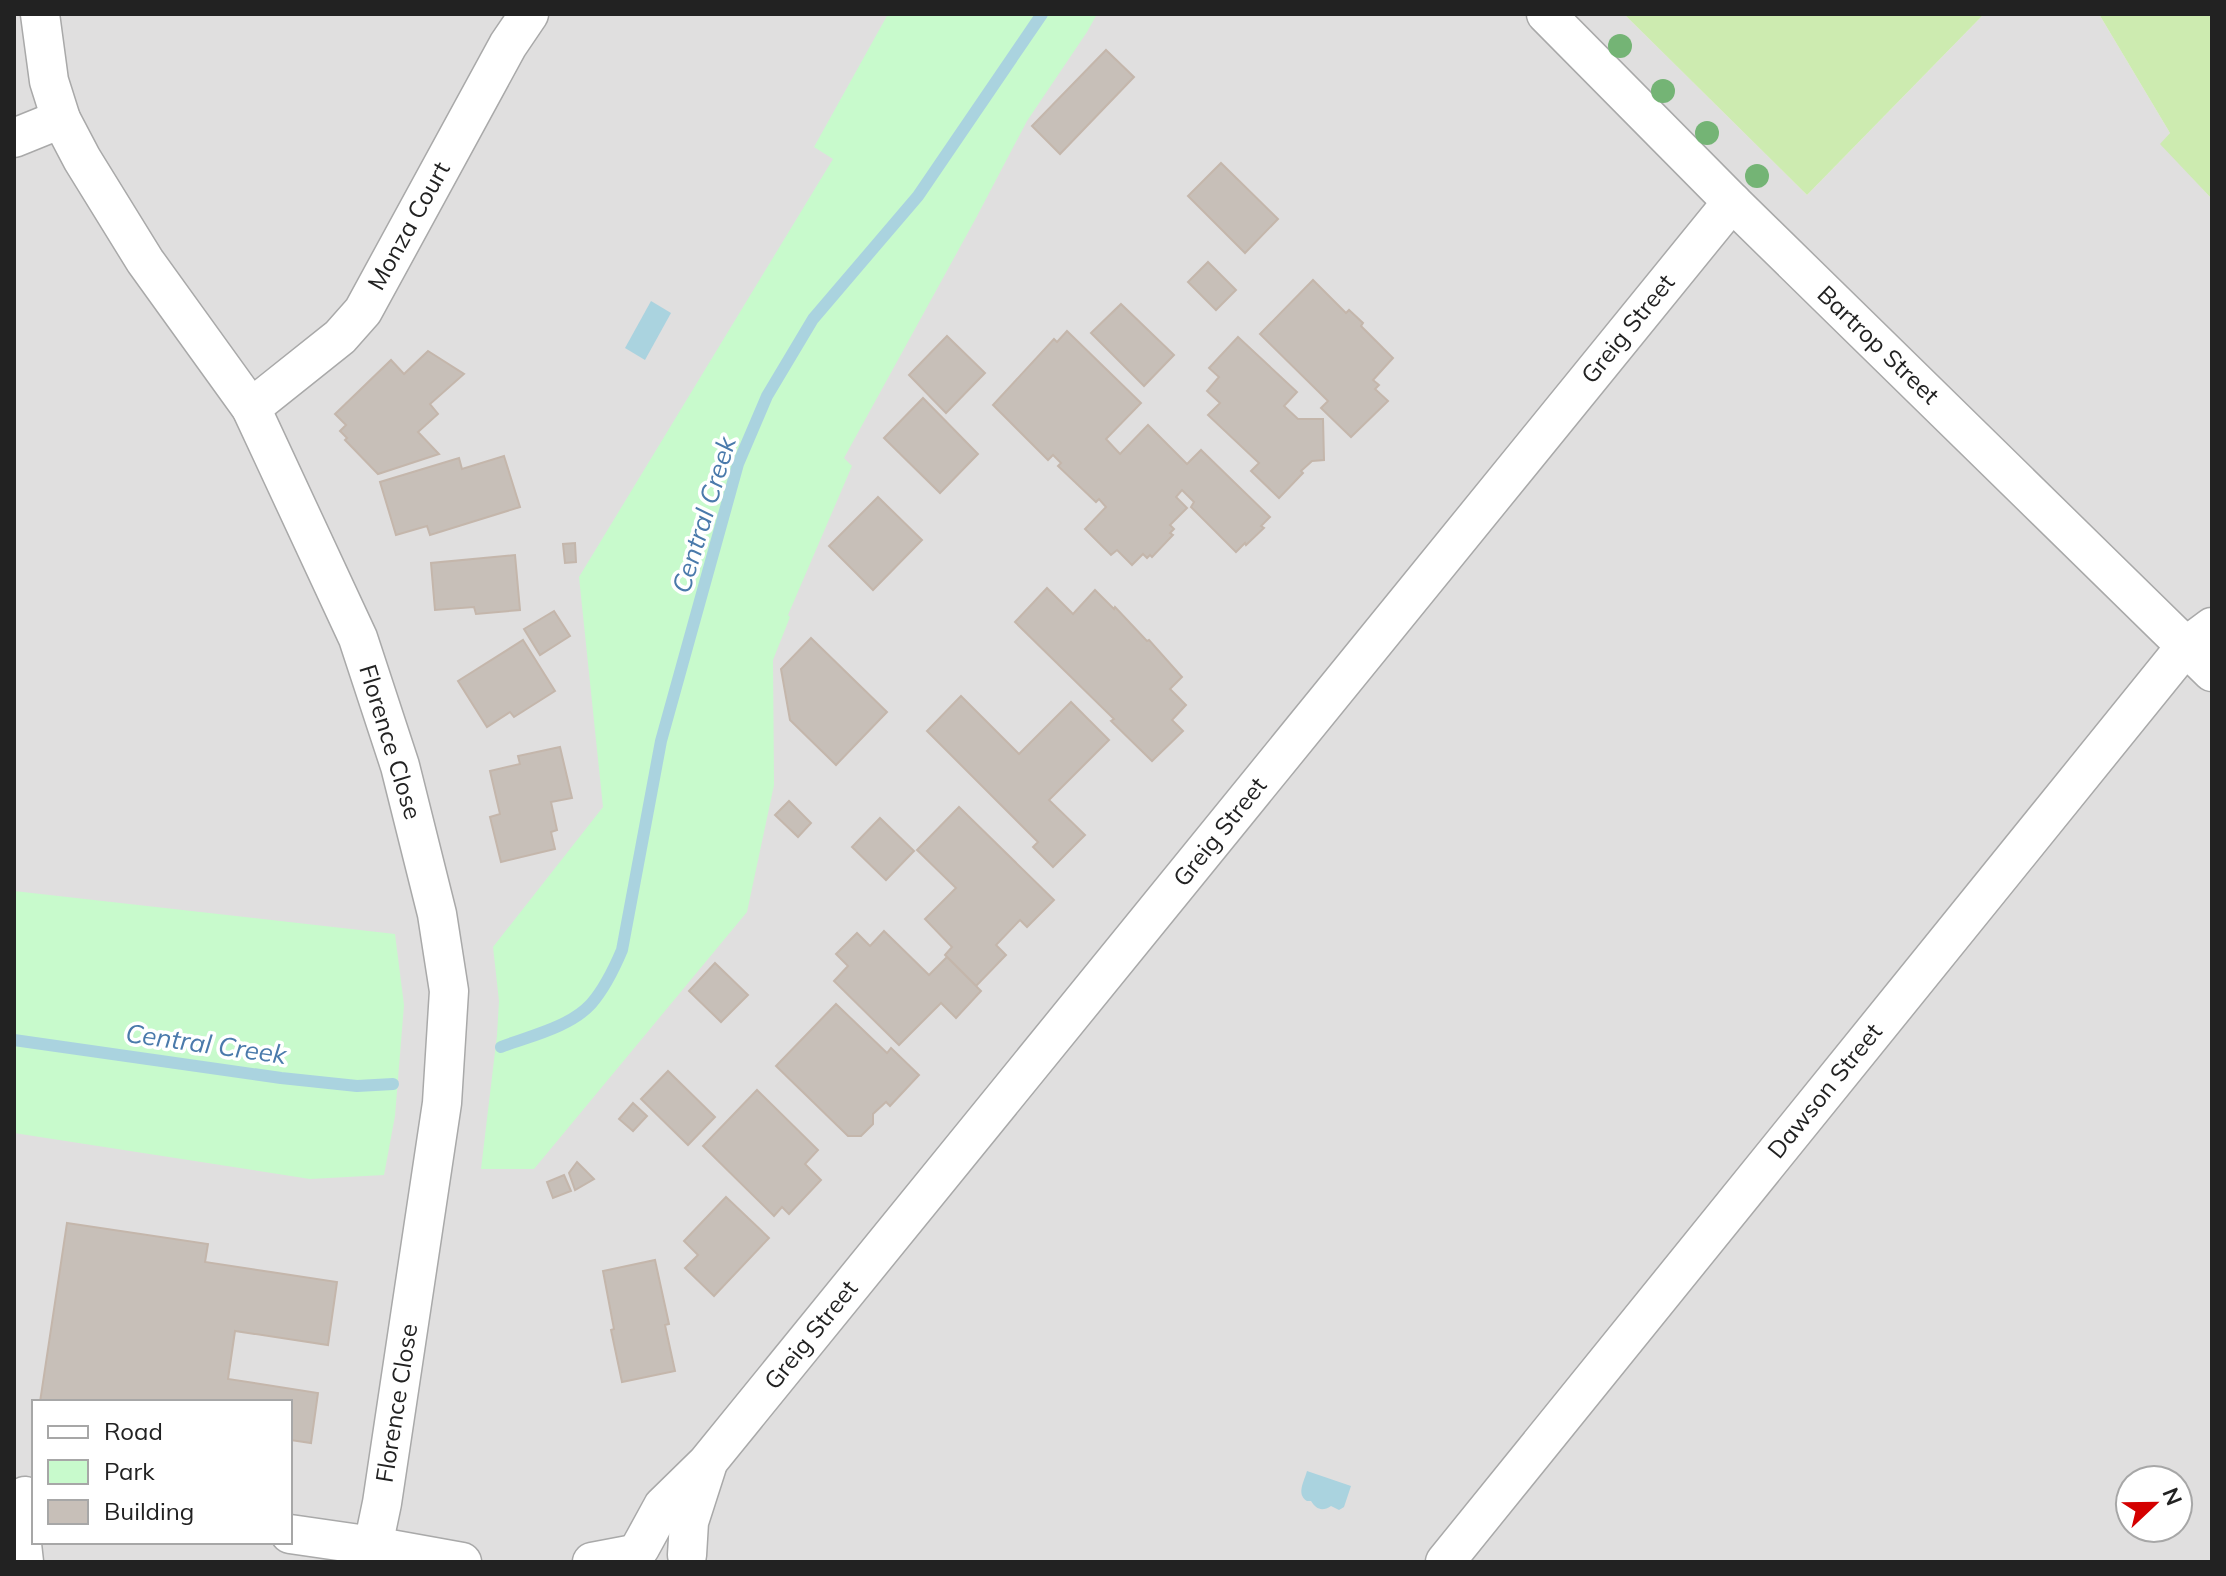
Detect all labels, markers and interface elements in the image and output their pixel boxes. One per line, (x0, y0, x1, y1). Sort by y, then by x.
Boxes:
street label: Monza Court (361, 156, 456, 295)
street label: Greig Street (1574, 268, 1680, 389)
street label: Bartrop Street (1812, 279, 1946, 410)
water label: Central Creek (664, 432, 743, 597)
street label: Florence Close (353, 661, 429, 823)
street label: Greig Street (1166, 771, 1272, 892)
water label: Central Creek (124, 1016, 289, 1071)
street label: Dawson Street (1761, 1017, 1888, 1164)
street label: Greig Street (757, 1274, 863, 1395)
street label: Florence Close (369, 1321, 423, 1484)
legend (32, 1400, 292, 1544)
text: Road (104, 1416, 163, 1446)
text: Park (104, 1456, 155, 1486)
north arrow (2114, 1464, 2194, 1544)
text: N (2156, 1484, 2189, 1509)
text: Building (104, 1496, 194, 1526)

